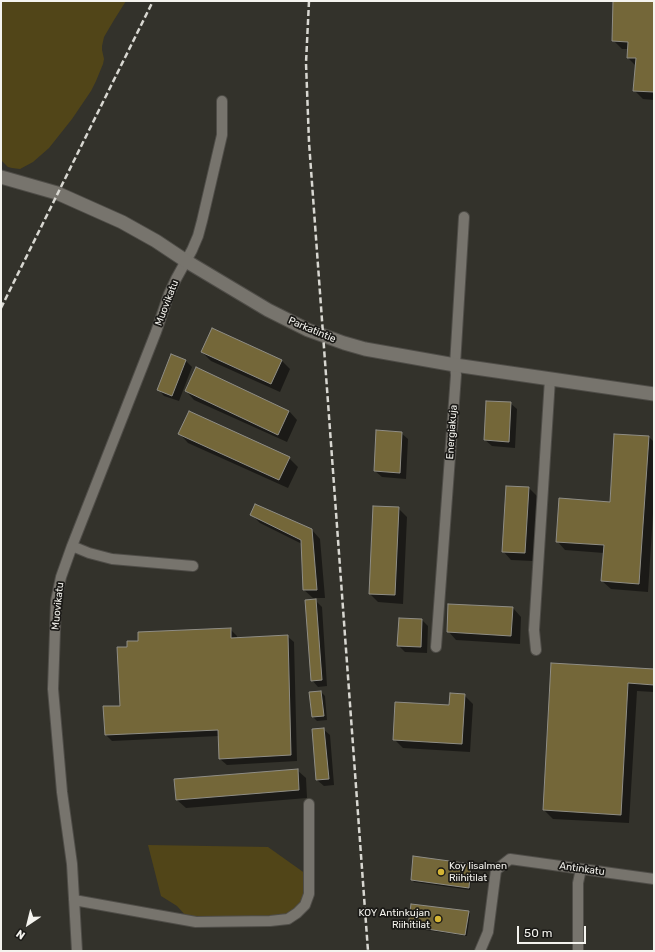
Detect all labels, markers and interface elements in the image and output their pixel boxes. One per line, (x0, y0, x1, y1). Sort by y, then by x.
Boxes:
street label: Muovikatu (153, 278, 181, 328)
street label: Parkatintie (286, 315, 338, 345)
street label: Energiakuja (444, 404, 460, 460)
street label: Muovikatu (50, 582, 66, 630)
place label: Koy Iisalmen Riihitilat (449, 860, 507, 884)
street label: Antinkatu (559, 860, 605, 878)
marker: Koy Iisalmen Riihitilat (436, 867, 446, 877)
north arrow (8, 904, 48, 944)
place label: KOY Antinkujan Riihitilat (359, 907, 430, 930)
marker: KOY Antinkujan Riihitilat (433, 914, 443, 924)
scale bar (519, 918, 588, 944)
text: 50 m (524, 926, 552, 940)
text: N (14, 927, 28, 942)

